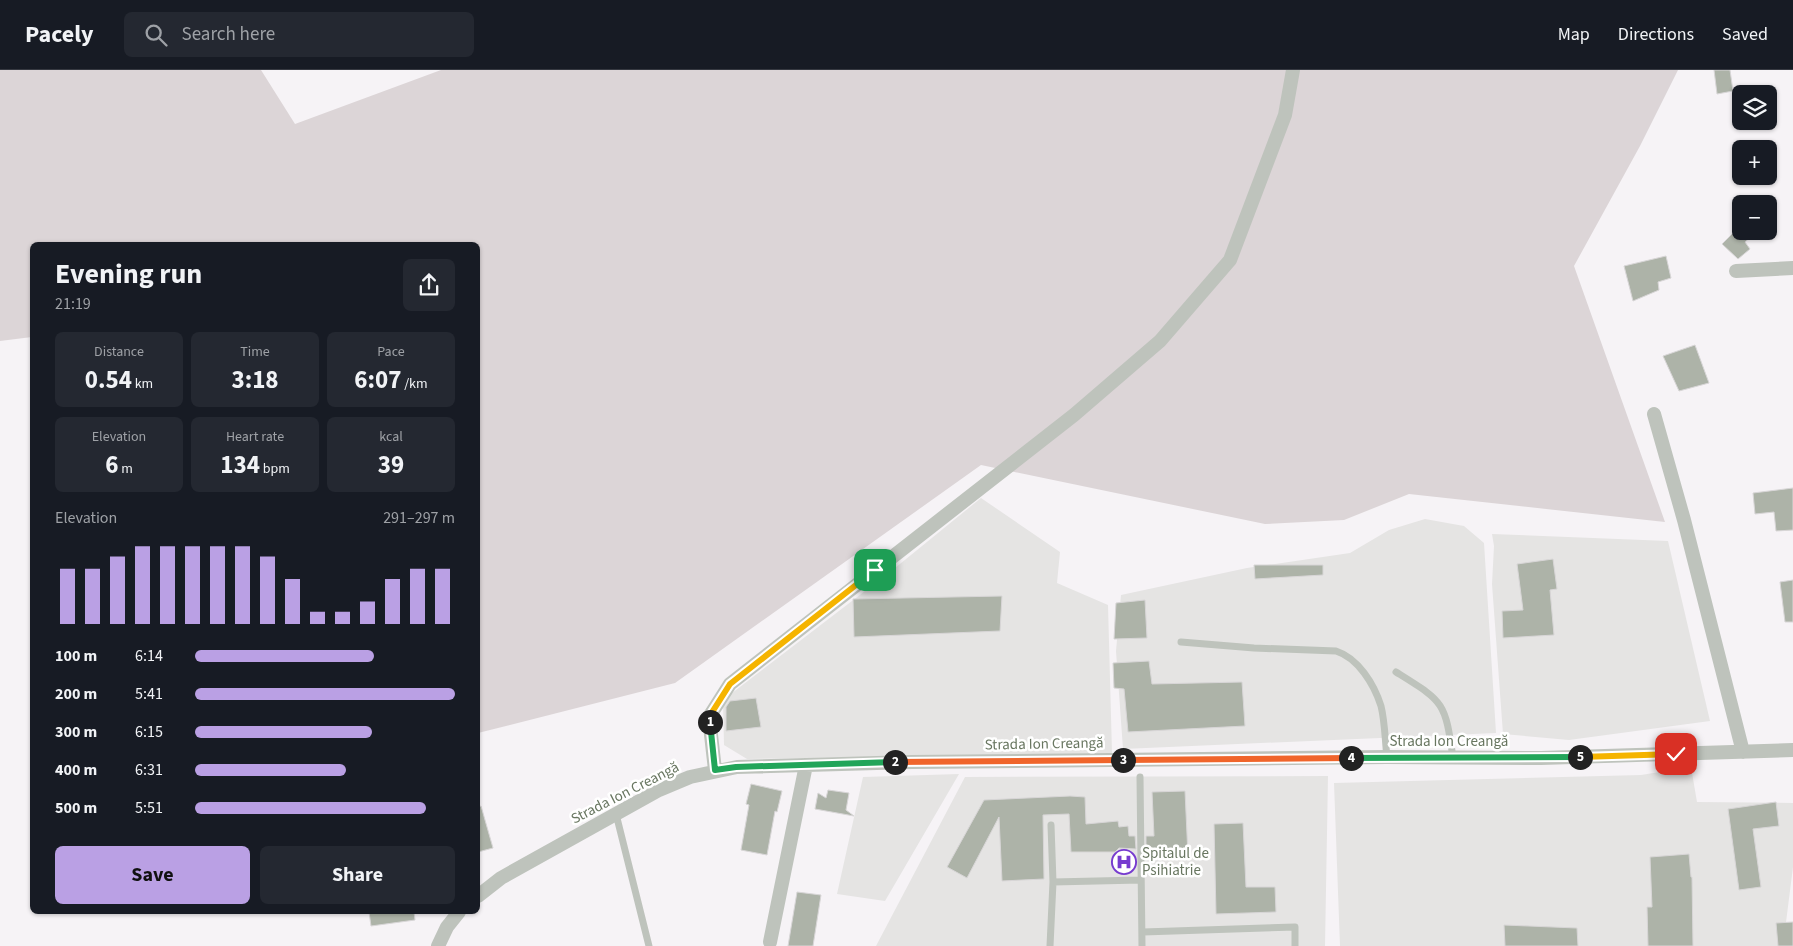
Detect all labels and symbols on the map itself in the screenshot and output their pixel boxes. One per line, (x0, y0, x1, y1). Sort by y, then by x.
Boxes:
pin (854, 549, 896, 591)
pin: 1 (698, 710, 722, 734)
street label: Strada Ion Creangă (1390, 731, 1508, 752)
street label: Strada Ion Creangă (984, 732, 1104, 756)
pin (1655, 733, 1697, 775)
pin: 5 (1568, 744, 1592, 770)
pin: 4 (1338, 746, 1364, 770)
pin: 3 (1110, 748, 1136, 772)
pin: 2 (882, 750, 908, 774)
street label: Strada Ion Creangă (567, 757, 683, 829)
place label: Spitalul de Psihiatrie (1142, 843, 1209, 881)
hospital icon: Spitalul de Psihiatrie (1111, 849, 1137, 875)

